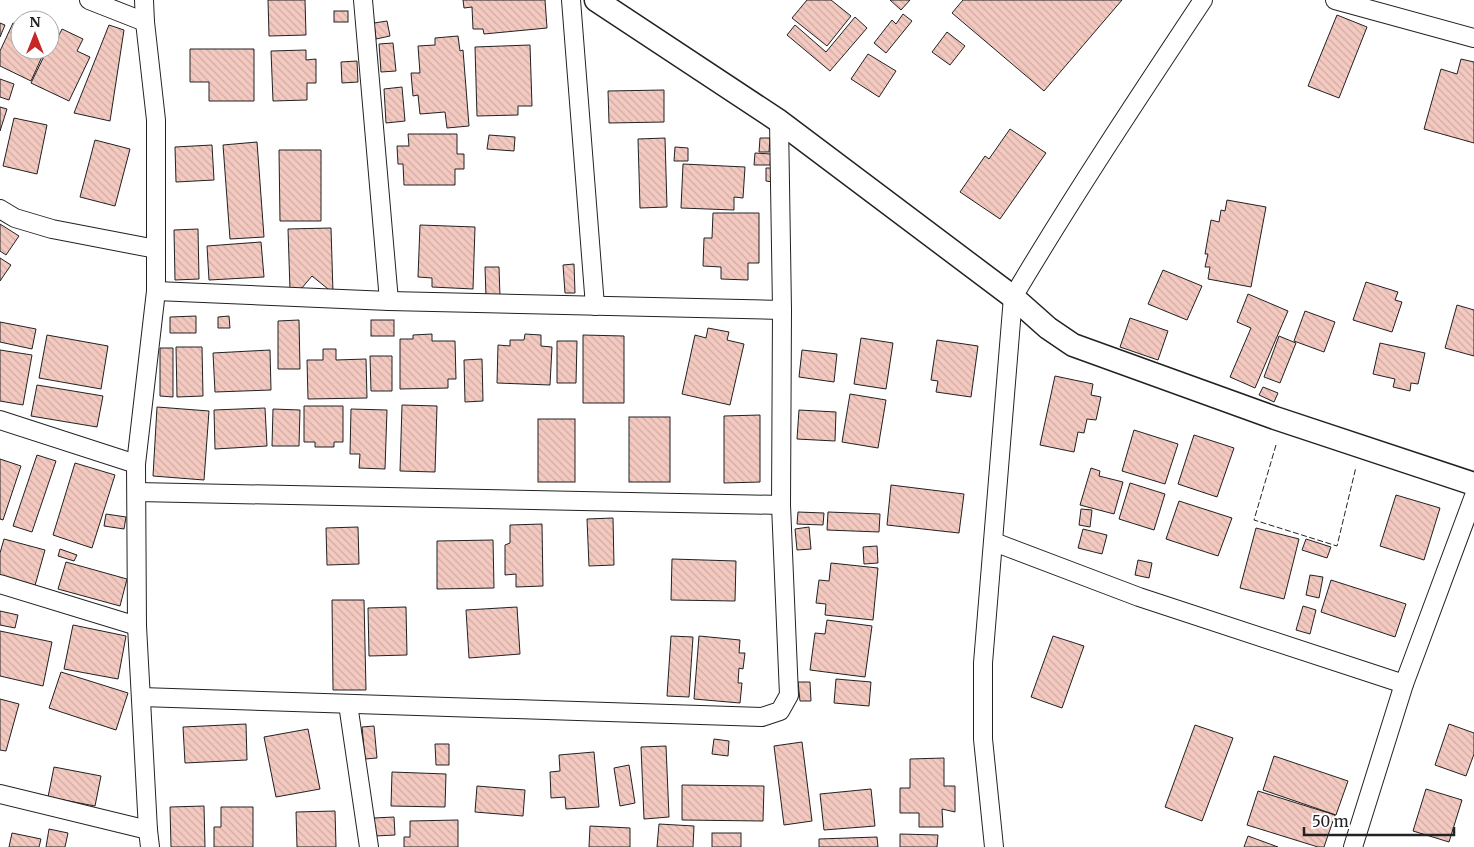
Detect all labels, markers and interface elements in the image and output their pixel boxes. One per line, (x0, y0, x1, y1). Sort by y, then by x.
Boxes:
north arrow (10, 10, 60, 60)
text: N (29, 13, 41, 31)
scale bar (1304, 804, 1454, 836)
text: 50 m (1312, 812, 1349, 831)

